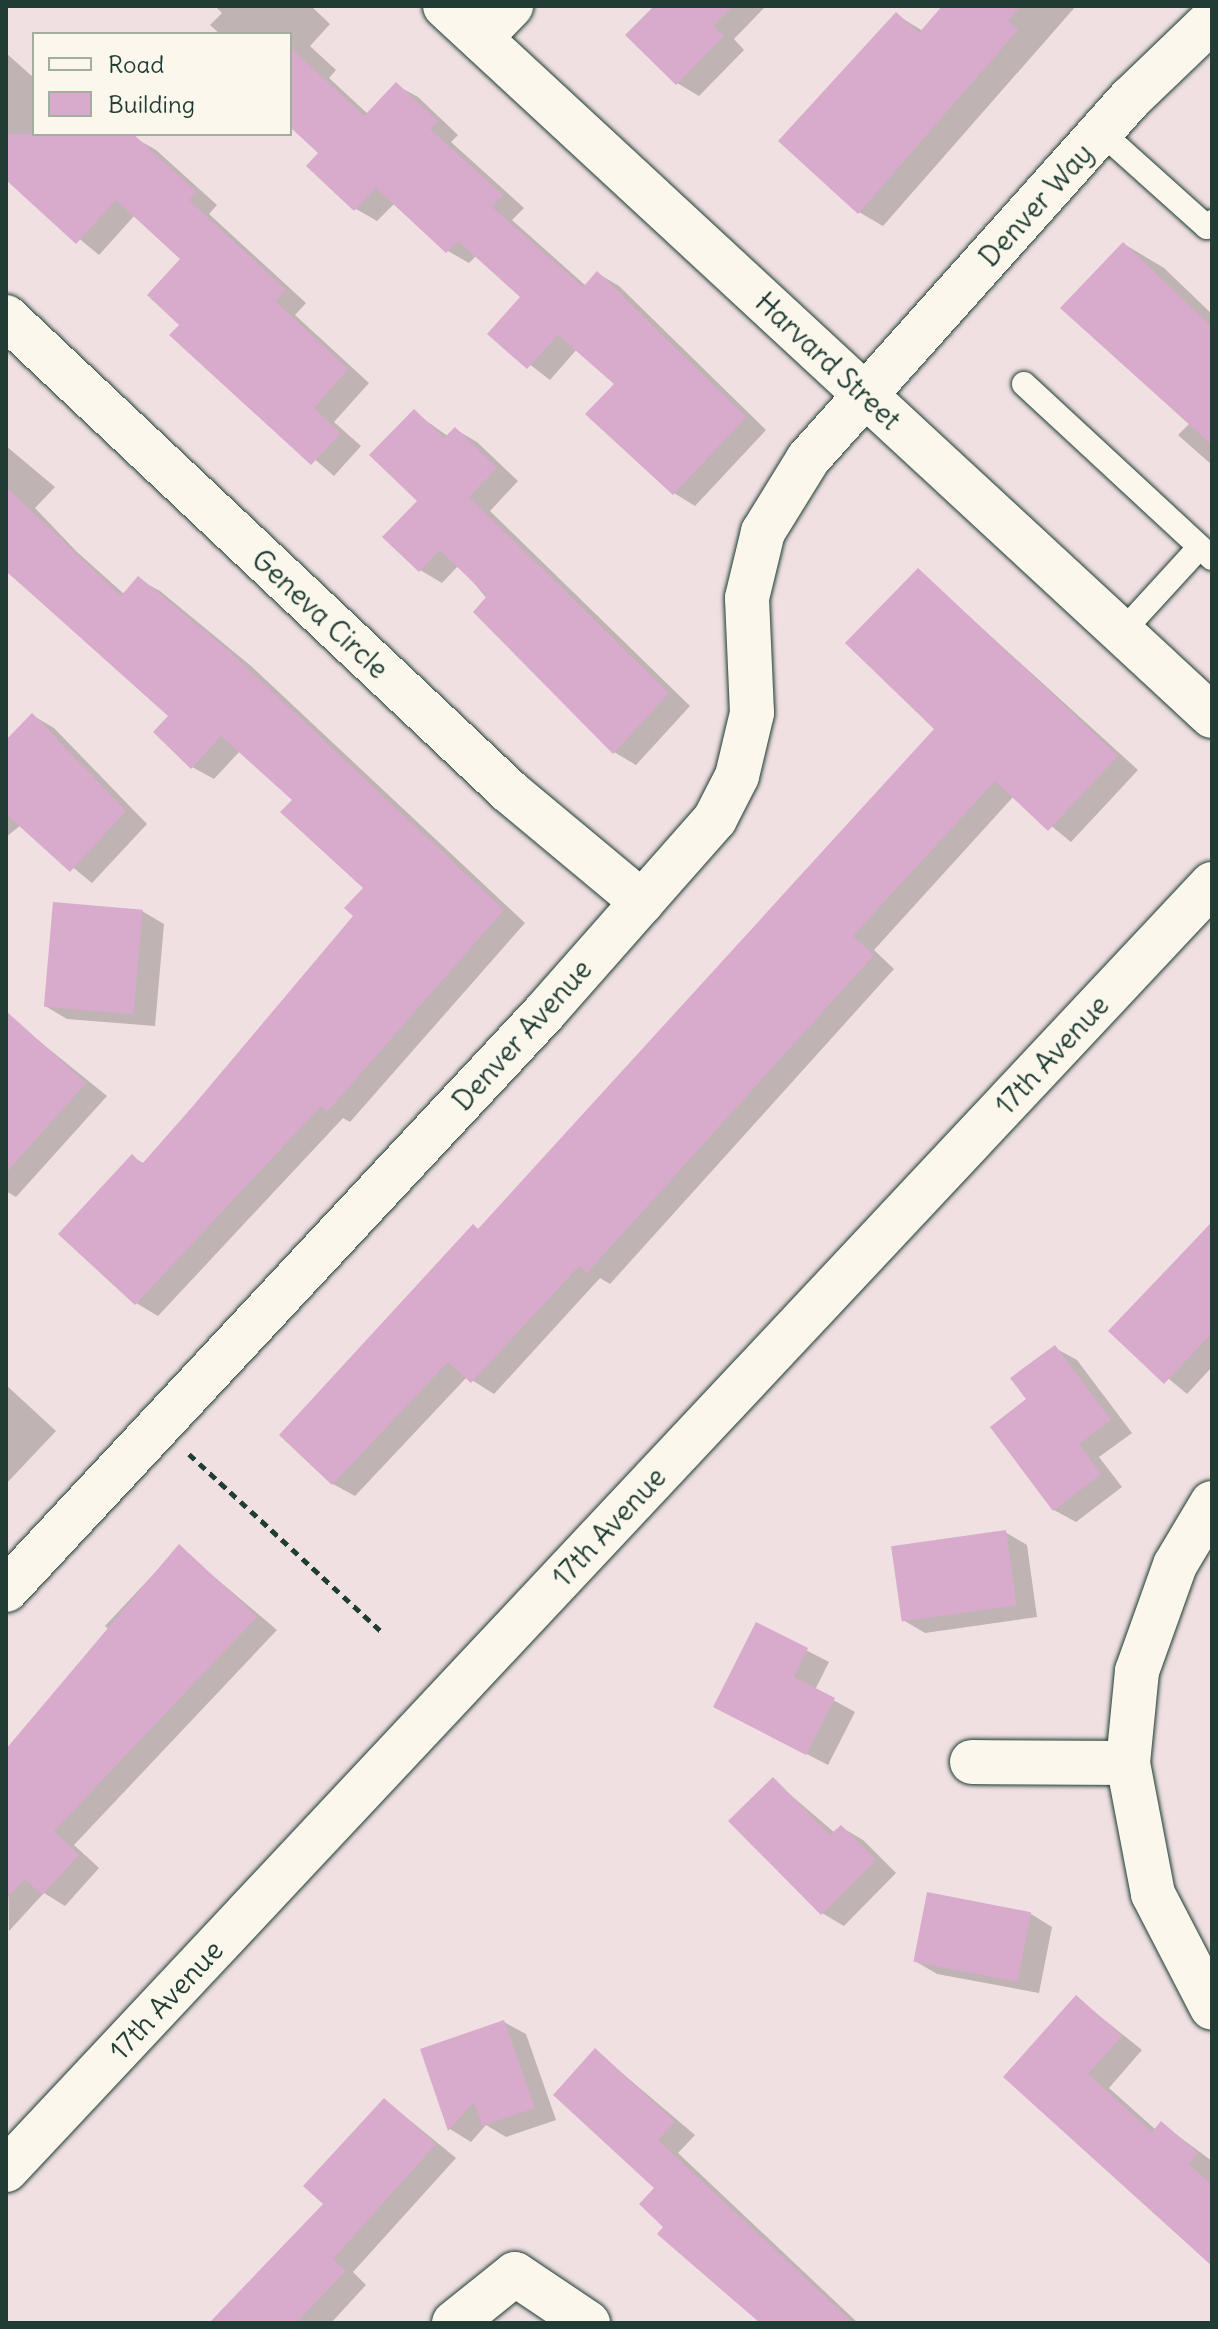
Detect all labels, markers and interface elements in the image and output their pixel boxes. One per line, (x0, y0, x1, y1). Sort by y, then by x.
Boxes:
legend (32, 32, 292, 136)
text: Road (108, 49, 164, 79)
text: Building (108, 89, 195, 119)
street label: Denver Way (972, 137, 1100, 273)
street label: Harvard Street (749, 285, 907, 437)
street label: Geneva Circle (245, 542, 395, 686)
street label: Denver Avenue (445, 953, 599, 1117)
street label: 17th Avenue (988, 988, 1116, 1122)
street label: 17th Avenue (545, 1460, 673, 1594)
street label: 17th Avenue (102, 1933, 230, 2067)

